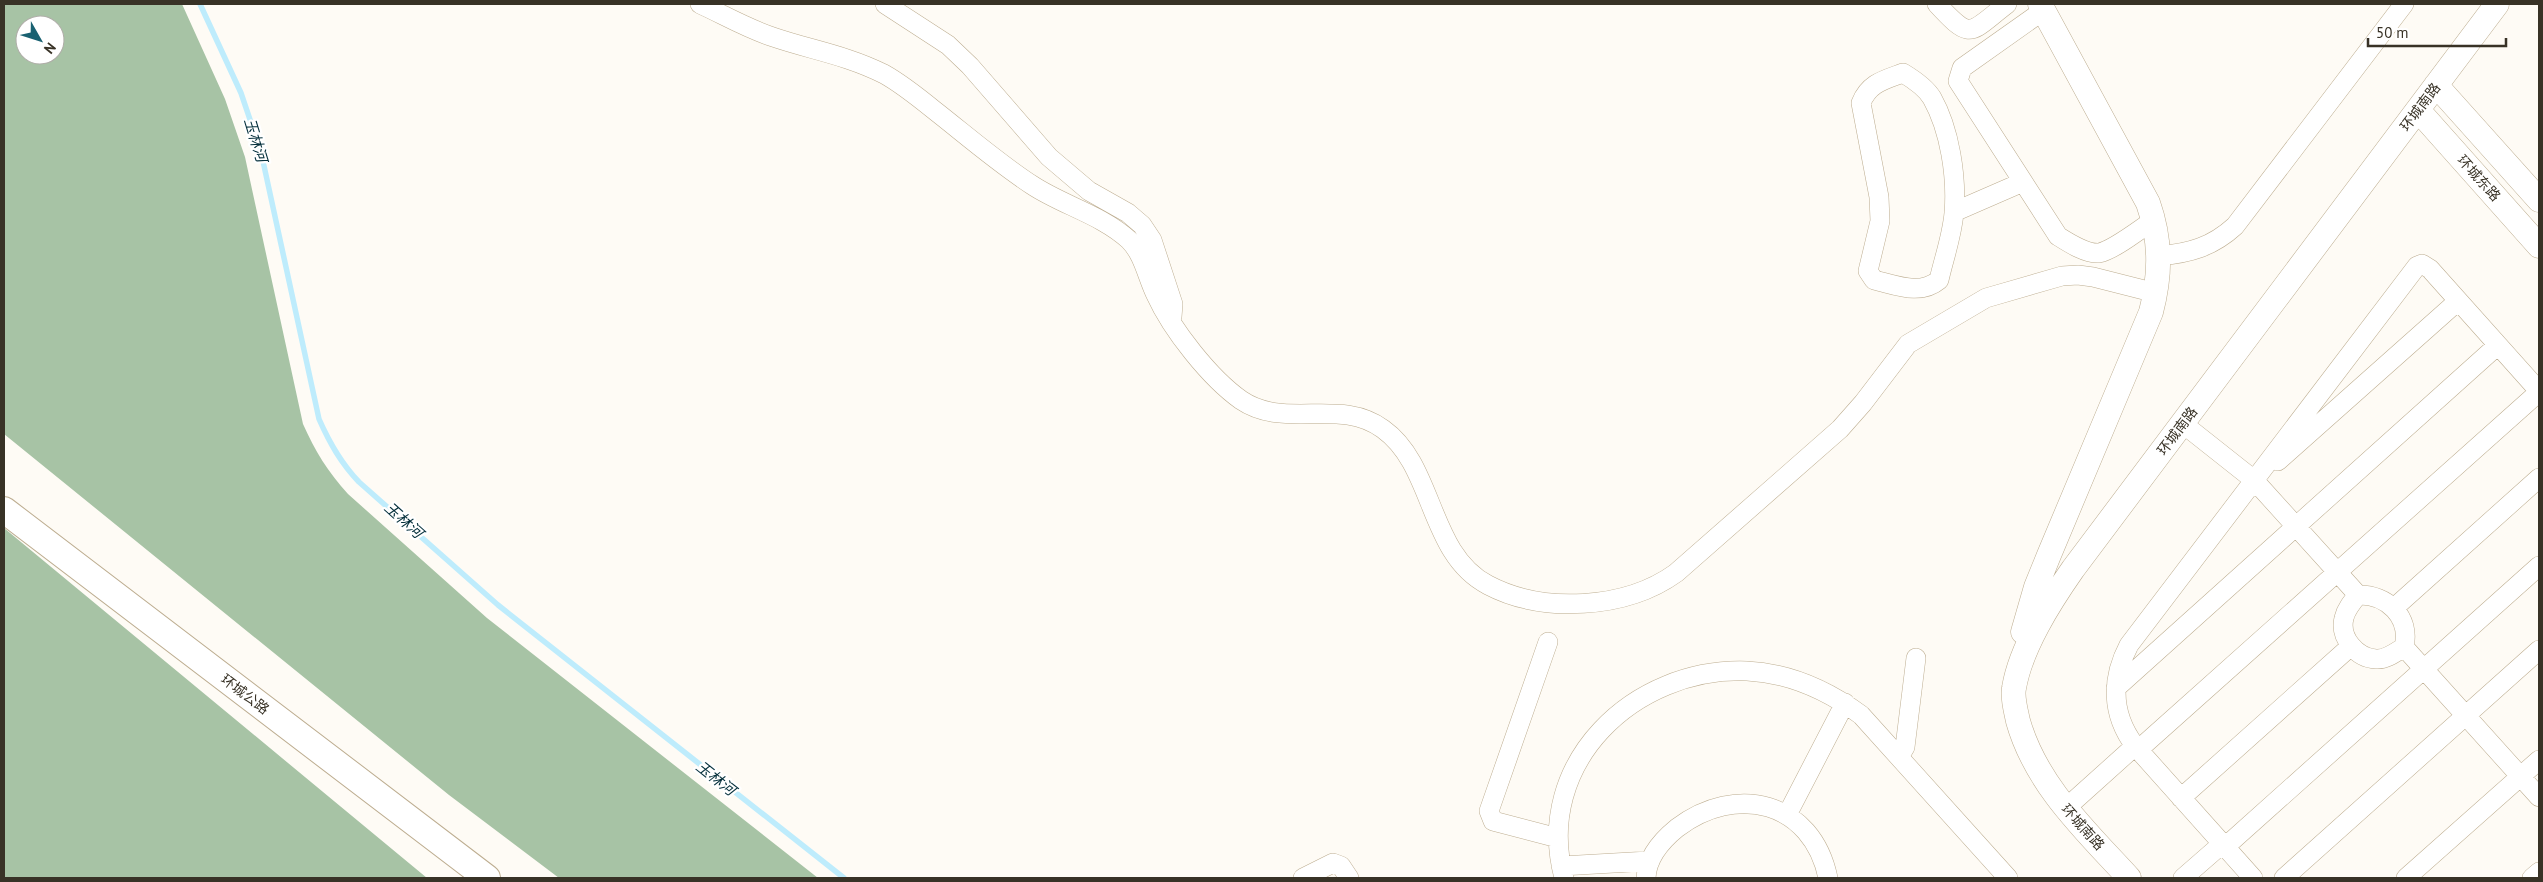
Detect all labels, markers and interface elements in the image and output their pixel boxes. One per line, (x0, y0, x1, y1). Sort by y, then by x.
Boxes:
north arrow (15, 15, 65, 65)
scale bar (2368, 15, 2506, 47)
text: 50 m (2376, 23, 2409, 42)
text: N (40, 39, 60, 57)
street label: 环城南路 (2396, 79, 2444, 135)
water label: 玉林河 (240, 116, 273, 167)
street label: 环城东路 (2454, 151, 2504, 205)
street label: 环城南路 (2153, 403, 2201, 459)
water label: 玉林河 (381, 498, 429, 544)
street label: 环城公路 (217, 670, 273, 718)
water label: 玉林河 (692, 757, 742, 801)
street label: 环城南路 (2058, 800, 2108, 854)

